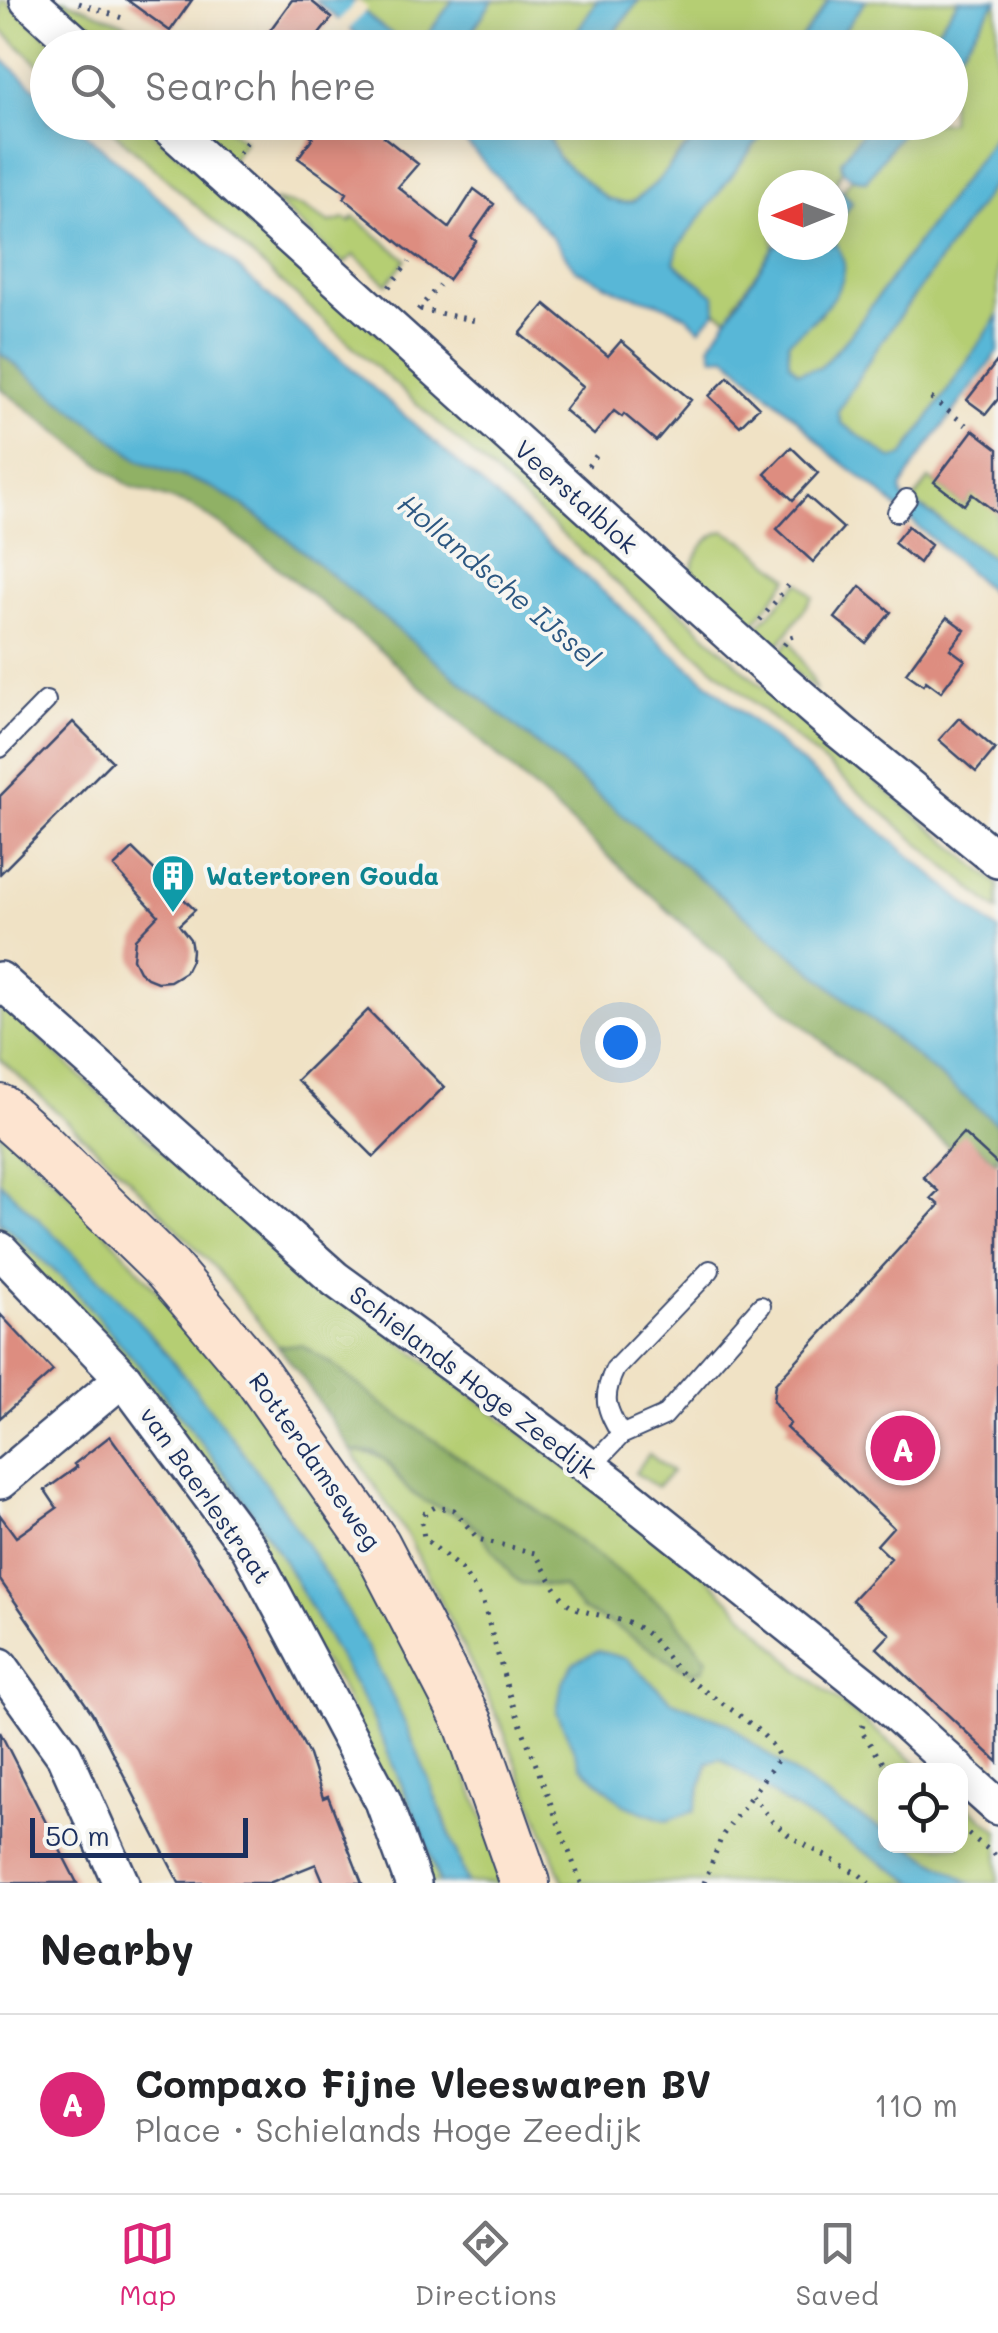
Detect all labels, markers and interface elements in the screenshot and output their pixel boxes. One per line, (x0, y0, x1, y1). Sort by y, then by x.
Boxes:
search box (30, 30, 968, 140)
icon: search (65, 58, 120, 113)
text: Search here (145, 60, 376, 110)
north arrow (758, 170, 848, 260)
street label: Veerstalblok (508, 433, 645, 560)
water label: Hollandsche IJssel (391, 485, 608, 675)
building icon: Watertoren Gouda (150, 853, 196, 914)
place label: Watertoren Gouda (206, 859, 439, 891)
your location (595, 1017, 646, 1068)
street label: Schielands Hoge Zeedijk (344, 1278, 604, 1485)
street label: Rotterdamseweg (243, 1366, 389, 1555)
street label: van Baerlestraat (134, 1399, 280, 1589)
pin: A (870, 1410, 936, 1486)
map controls (878, 1763, 968, 1853)
button: locate (878, 1763, 968, 1853)
scale bar (30, 1813, 248, 1858)
text: 50 m (45, 1817, 110, 1853)
text: Nearby (40, 1921, 194, 1976)
text: Compaxo Fijne Vleeswaren BV (135, 2058, 711, 2108)
text: A (61, 2083, 84, 2125)
text: 110 m (874, 2083, 958, 2125)
text: Place · Schielands Hoge Zeedijk (135, 2108, 641, 2150)
tab: Map (119, 2216, 176, 2312)
tab: Directions (415, 2216, 557, 2312)
tab: Saved (796, 2216, 879, 2312)

